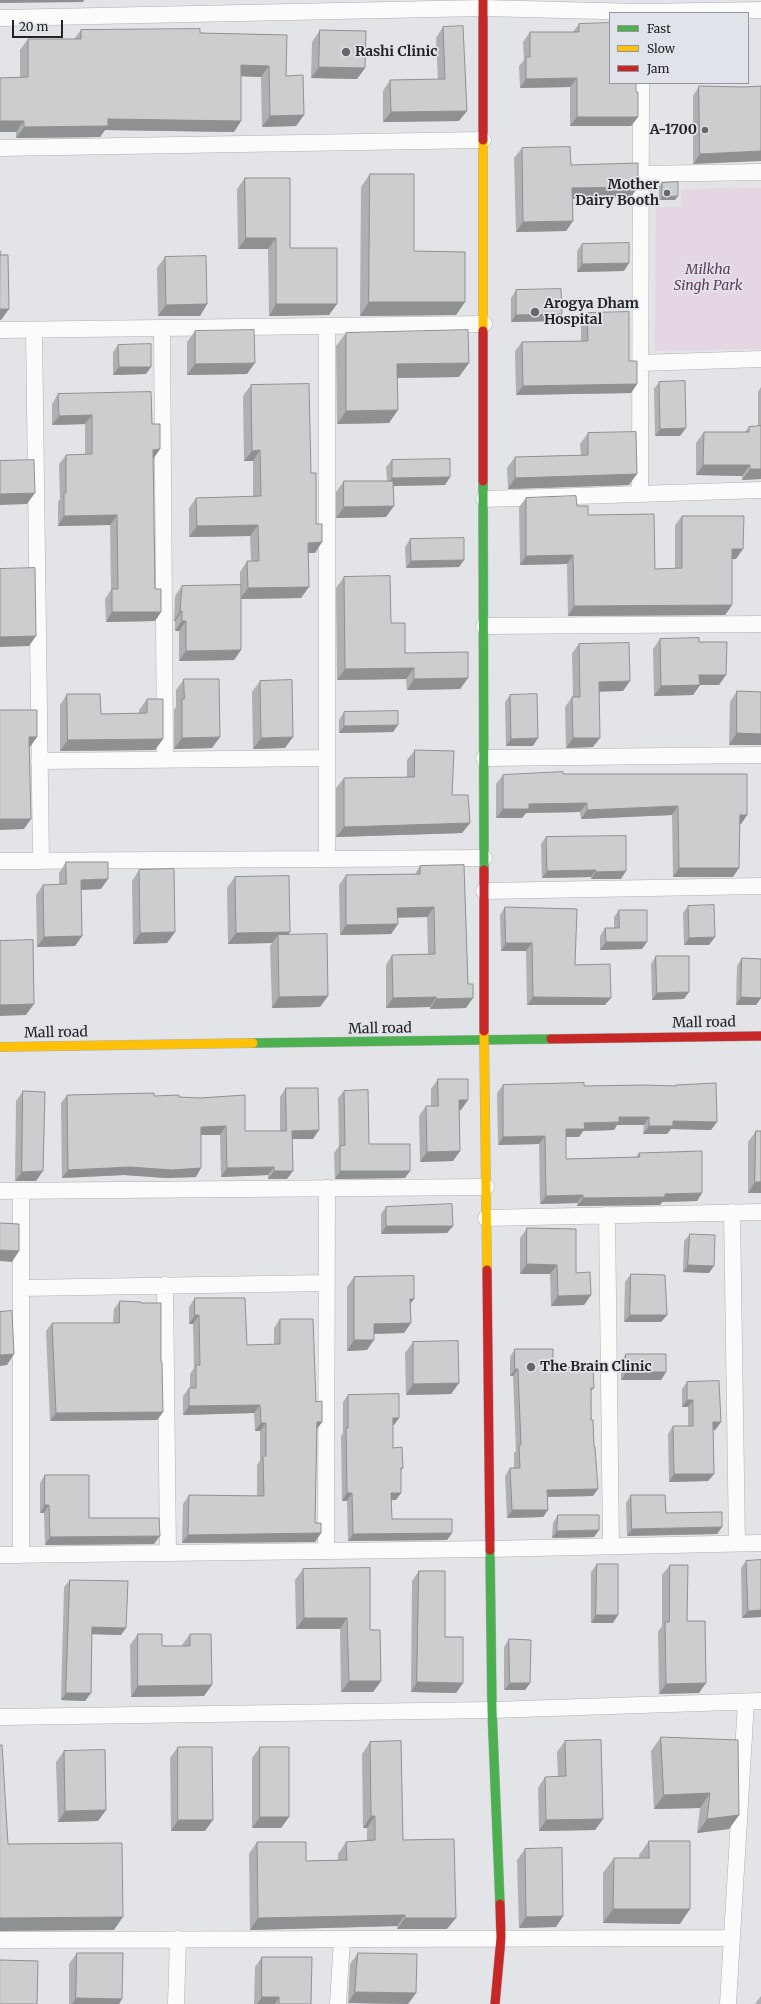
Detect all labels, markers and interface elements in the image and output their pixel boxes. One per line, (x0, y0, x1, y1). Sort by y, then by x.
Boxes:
scale bar (14, 12, 65, 38)
legend (609, 12, 749, 84)
text: 20 m (19, 19, 48, 34)
text: Fast (647, 21, 671, 36)
text: Slow (647, 41, 675, 56)
place label: Rashi Clinic (355, 44, 437, 60)
marker: Rashi Clinic (340, 46, 352, 58)
text: Jam (647, 61, 669, 76)
place label: A-1700 (650, 122, 697, 138)
marker: A-1700 (700, 125, 710, 135)
place label: Mother Dairy Booth (575, 177, 659, 210)
marker: Mother Dairy Booth (662, 188, 672, 198)
park label: Milkha Singh Park (674, 262, 742, 294)
place label: Arogya Dham Hospital (544, 296, 639, 328)
marker: Arogya Dham Hospital (529, 306, 541, 318)
street label: Mall road (672, 1014, 736, 1032)
street label: Mall road (348, 1020, 412, 1038)
street label: Mall road (24, 1024, 88, 1042)
place label: The Brain Clinic (540, 1359, 652, 1375)
marker: The Brain Clinic (525, 1361, 537, 1373)

